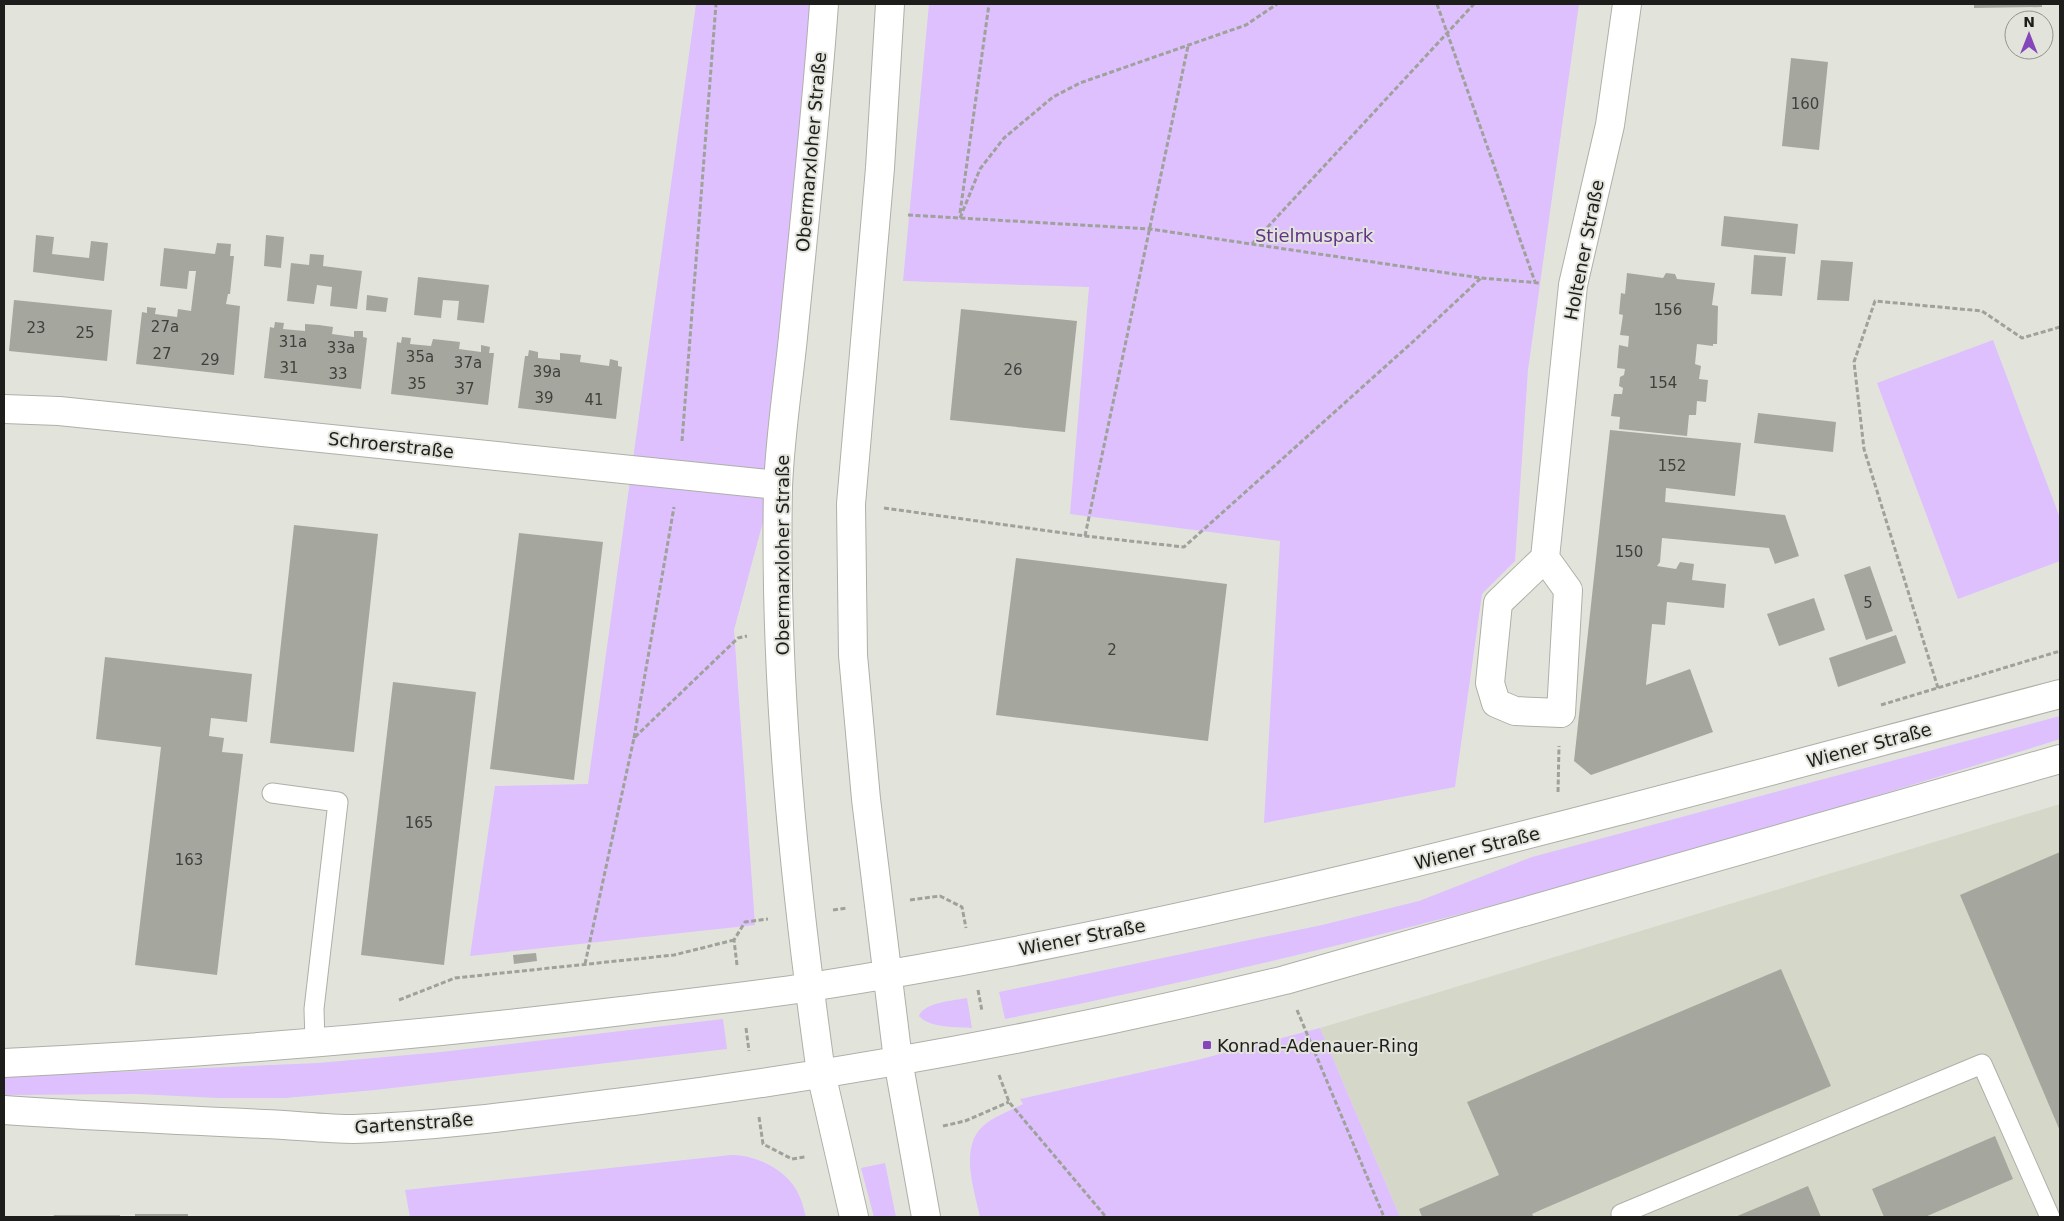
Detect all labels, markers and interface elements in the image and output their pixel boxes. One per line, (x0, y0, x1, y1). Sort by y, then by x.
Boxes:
north arrow (2004, 10, 2054, 60)
text: N (2023, 14, 2035, 30)
street label: Obermarxloher Straße (792, 51, 830, 253)
house number: 160 (1791, 95, 1819, 113)
street label: Holtener Straße (1560, 178, 1608, 322)
park label: Stielmuspark (1255, 225, 1374, 246)
house number: 156 (1654, 301, 1682, 319)
house number: 27a (151, 318, 179, 336)
house number: 23 (26, 319, 46, 337)
house number: 25 (75, 324, 95, 342)
house number: 31a (279, 333, 307, 351)
house number: 33a (327, 339, 355, 357)
house number: 27 (152, 345, 172, 363)
house number: 35a (406, 348, 434, 366)
house number: 29 (200, 351, 220, 369)
house number: 37a (454, 354, 482, 372)
house number: 31 (279, 359, 299, 377)
house number: 26 (1003, 361, 1023, 379)
house number: 39a (533, 363, 561, 381)
house number: 33 (328, 365, 348, 383)
house number: 154 (1649, 374, 1677, 392)
house number: 35 (407, 375, 427, 393)
house number: 37 (455, 380, 475, 398)
house number: 39 (534, 389, 554, 407)
house number: 41 (584, 391, 604, 409)
street label: Schroerstraße (327, 428, 455, 462)
street label: Obermarxloher Straße (772, 455, 793, 655)
house number: 152 (1658, 457, 1686, 475)
house number: 150 (1615, 543, 1643, 561)
house number: 5 (1863, 594, 1873, 612)
house number: 2 (1107, 641, 1117, 659)
street label: Wiener Straße (1804, 718, 1934, 772)
house number: 165 (405, 814, 433, 832)
street label: Wiener Straße (1412, 822, 1542, 874)
house number: 163 (175, 851, 203, 869)
street label: Wiener Straße (1017, 914, 1147, 960)
place label: Konrad-Adenauer-Ring (1217, 1035, 1419, 1056)
marker: Konrad-Adenauer-Ring (1201, 1039, 1213, 1051)
street label: Gartenstraße (354, 1108, 474, 1138)

